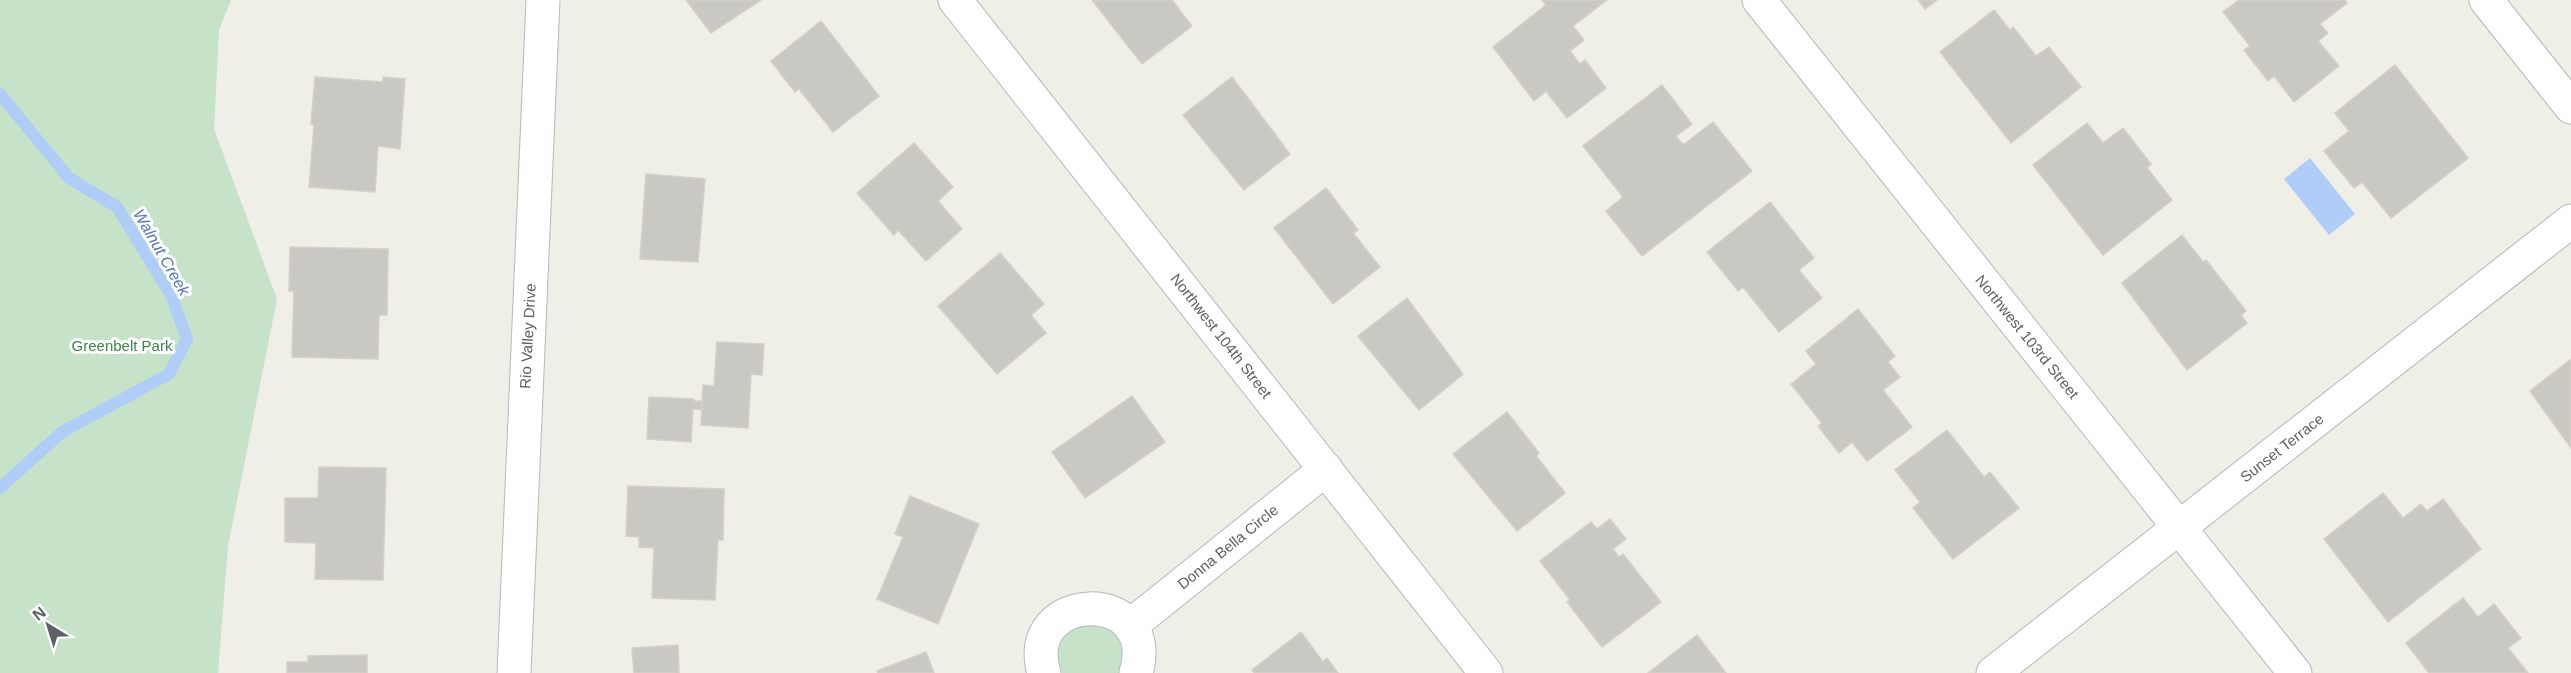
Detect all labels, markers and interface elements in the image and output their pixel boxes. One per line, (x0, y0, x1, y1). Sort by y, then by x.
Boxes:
water label: Walnut Creek (130, 206, 194, 299)
street label: Northwest 104th Street (1167, 270, 1276, 402)
street label: Northwest 103rd Street (1972, 271, 2083, 403)
street label: Rio Valley Drive (516, 283, 539, 389)
park label: Greenbelt Park (72, 337, 173, 354)
street label: Sunset Terrace (2237, 410, 2327, 485)
street label: Donna Bella Circle (1174, 501, 1281, 592)
north arrow (18, 595, 78, 655)
text: N (29, 603, 49, 624)

